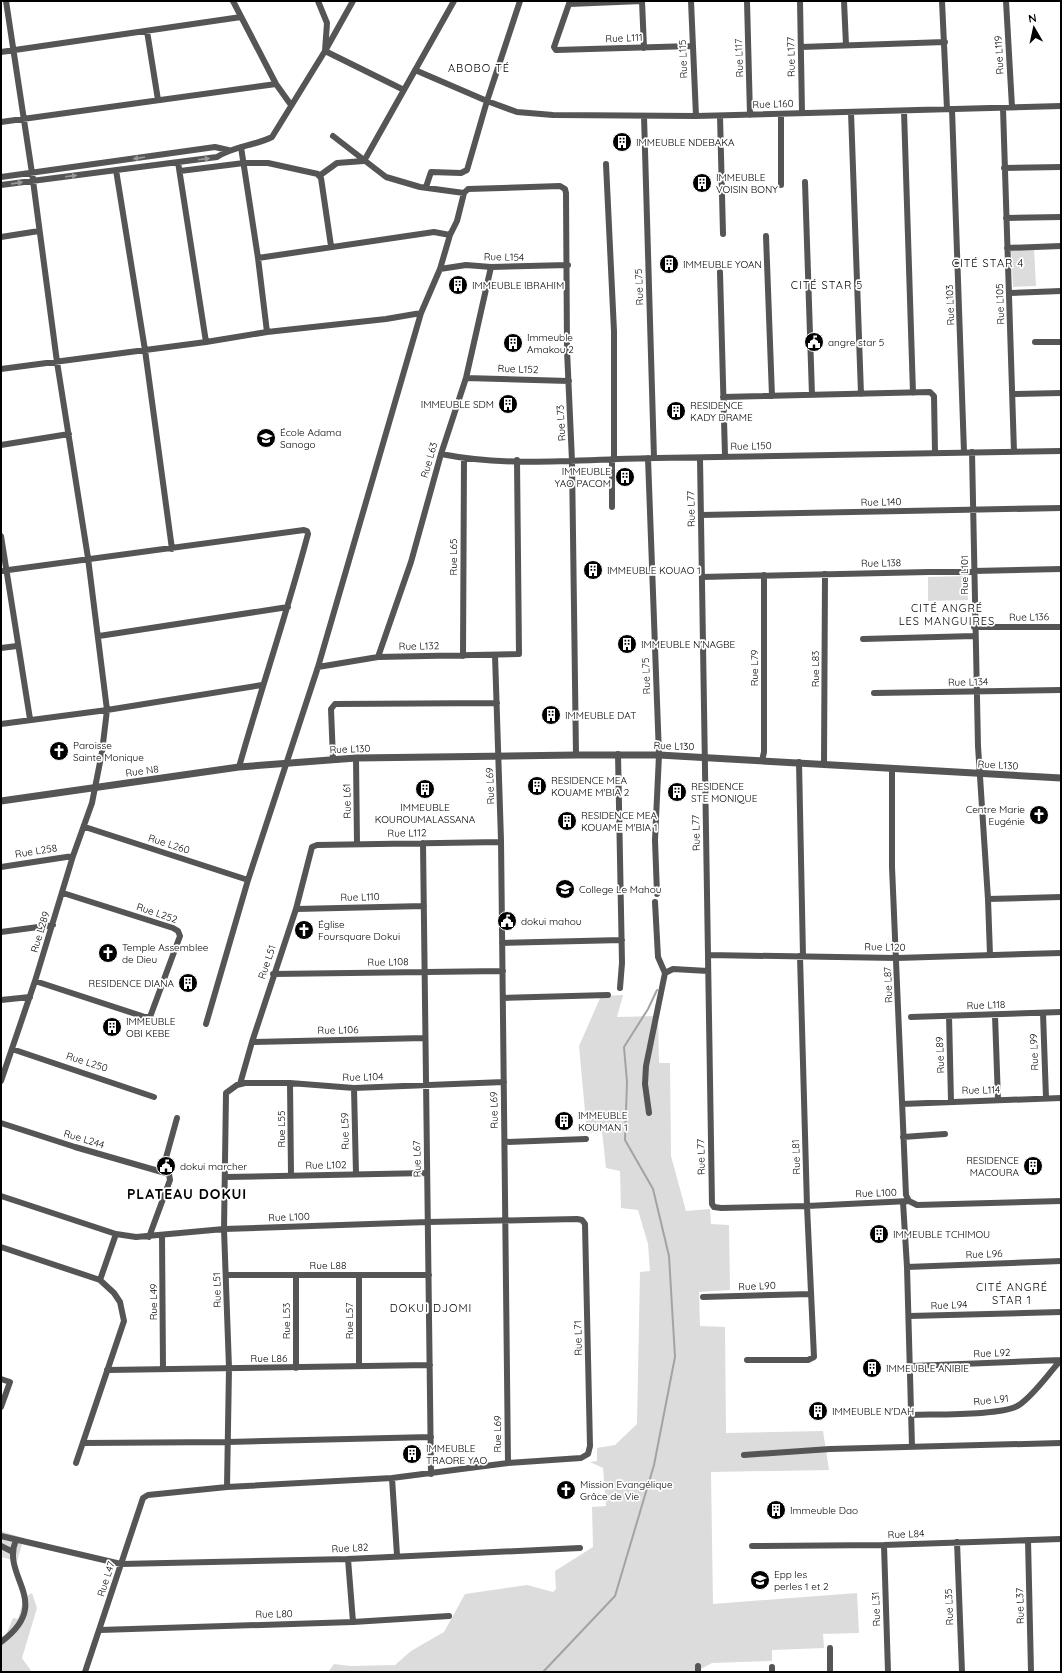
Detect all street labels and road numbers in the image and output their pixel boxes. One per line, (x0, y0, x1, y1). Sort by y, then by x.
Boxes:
street label: Rue L111 (605, 31, 643, 45)
street label: Rue L119 (991, 35, 1007, 75)
street label: Rue L177 (784, 37, 798, 77)
street label: Rue L115 (676, 39, 690, 79)
street label: Rue L117 (732, 39, 746, 77)
street label: Rue L160 (752, 97, 794, 111)
street label: Rue L154 (484, 250, 524, 264)
street label: Rue L75 (632, 268, 646, 306)
street label: Rue L105 (993, 283, 1007, 325)
street label: Rue L103 (943, 284, 957, 326)
street label: Rue L152 (497, 362, 539, 376)
street label: Rue L73 (554, 404, 568, 442)
street label: Rue L150 (730, 439, 772, 453)
street label: Rue L63 (418, 441, 440, 479)
street label: Rue L77 (684, 491, 698, 527)
street label: Rue L140 (861, 495, 902, 509)
street label: Rue L65 (447, 539, 460, 575)
street label: Rue L101 (958, 555, 971, 595)
street label: Rue L138 (861, 556, 901, 570)
street label: Rue L136 (1009, 610, 1050, 624)
street label: Rue L132 (399, 639, 440, 653)
street label: Rue L79 (748, 649, 761, 686)
street label: Rue L83 (809, 651, 822, 687)
street label: Rue L75 (639, 657, 653, 695)
street label: Rue L134 (948, 675, 988, 689)
street label: Rue L130 (653, 739, 695, 753)
street label: Rue L130 (329, 742, 371, 756)
street label: Rue L130 (977, 757, 1019, 773)
street label: Rue N8 (125, 762, 159, 780)
street label: Rue L69 (483, 767, 497, 805)
street label: Rue L61 (340, 783, 354, 819)
street label: Rue L77 (689, 815, 703, 851)
street label: Rue L112 (387, 826, 427, 840)
street label: Rue L260 (147, 831, 191, 857)
street label: Rue L258 (14, 841, 58, 861)
street label: Rue L110 (340, 890, 380, 904)
street label: Rue L252 (135, 900, 180, 926)
street label: Rue L289 (28, 909, 53, 954)
street label: Rue L120 (864, 940, 906, 954)
street label: Rue L51 (255, 943, 279, 981)
street label: Rue L108 (367, 955, 409, 969)
street label: Rue L87 (881, 967, 895, 1003)
street label: Rue L118 (966, 998, 1006, 1012)
street label: Rue L106 (317, 1023, 359, 1037)
street label: Rue L99 (1027, 1033, 1041, 1071)
street label: Rue L89 (933, 1036, 947, 1074)
street label: Rue L250 (65, 1049, 109, 1075)
street label: Rue L104 (342, 1070, 384, 1084)
street label: Rue L114 (962, 1083, 1000, 1097)
street label: Rue L69 (487, 1091, 501, 1129)
street label: Rue L55 (275, 1111, 288, 1147)
street label: Rue L59 (338, 1112, 352, 1150)
street label: Rue L244 (62, 1127, 106, 1151)
street label: Rue L77 (694, 1139, 708, 1175)
street label: Rue L81 (789, 1139, 803, 1175)
street label: Rue L67 (410, 1141, 424, 1177)
street label: Rue L102 (305, 1158, 347, 1172)
street label: Rue L100 (855, 1186, 897, 1200)
street label: Rue L100 (268, 1210, 310, 1224)
street label: Rue L96 (965, 1247, 1003, 1261)
street label: Rue L88 (310, 1259, 346, 1272)
street label: Rue L51 (210, 1272, 224, 1308)
street label: Rue L90 (738, 1279, 776, 1293)
street label: Rue L49 (147, 1283, 160, 1320)
street label: Rue L94 (930, 1298, 968, 1312)
street label: Rue L53 (280, 1303, 293, 1339)
street label: Rue L57 (343, 1303, 356, 1339)
street label: Rue L71 (571, 1320, 585, 1356)
street label: Rue L92 (973, 1346, 1011, 1360)
street label: Rue L86 (251, 1352, 288, 1365)
street label: Rue L91 (973, 1392, 1009, 1408)
street label: Rue L69 (491, 1415, 504, 1452)
street label: Rue L84 (887, 1527, 925, 1541)
street label: Rue L82 (331, 1541, 369, 1555)
street label: Rue L47 (94, 1560, 118, 1598)
street label: Rue L35 (942, 1588, 956, 1626)
street label: Rue L37 (1013, 1588, 1027, 1624)
street label: Rue L31 (869, 1591, 883, 1627)
street label: Rue L80 (255, 1607, 293, 1621)

